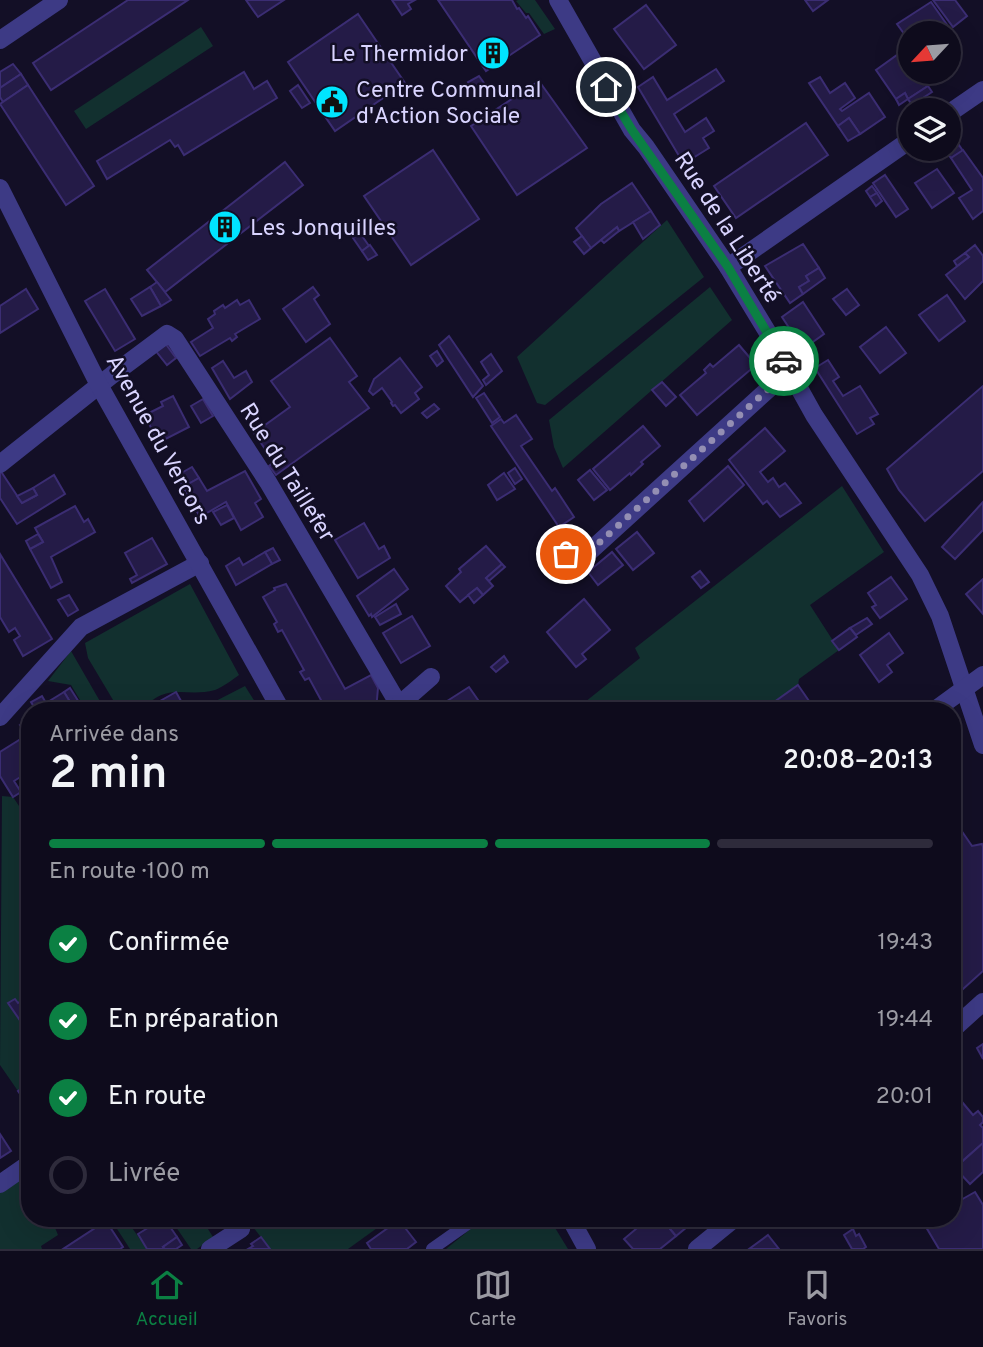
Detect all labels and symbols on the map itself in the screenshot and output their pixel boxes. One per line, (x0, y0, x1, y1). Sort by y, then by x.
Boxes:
north arrow (898, 21, 961, 84)
building icon: Le Thermidor (474, 34, 512, 72)
place label: Le Thermidor (330, 41, 468, 70)
pin (576, 57, 636, 117)
place label: Centre Communal d'Action Sociale (356, 77, 541, 132)
public building icon: Centre Communal d'Action Sociale (313, 83, 351, 121)
street label: Rue de la Liberté (666, 147, 786, 309)
building icon: Les Jonquilles (206, 208, 244, 246)
place label: Les Jonquilles (250, 215, 397, 244)
courier (749, 326, 819, 396)
street label: Avenue du Vercors (98, 350, 216, 530)
street label: Rue du Taillefer (232, 398, 340, 548)
pin (536, 524, 596, 584)

